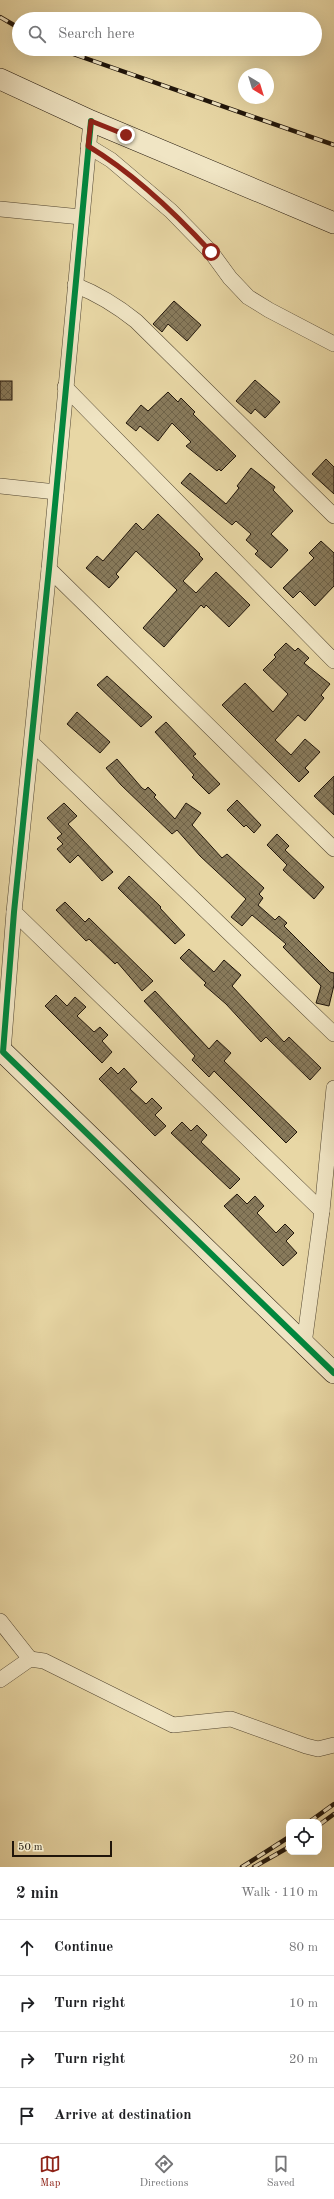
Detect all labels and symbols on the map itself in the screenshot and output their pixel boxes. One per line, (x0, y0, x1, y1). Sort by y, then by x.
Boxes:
north arrow (238, 68, 274, 104)
route end (117, 126, 135, 144)
route start (202, 243, 220, 261)
scale bar (12, 1839, 112, 1858)

